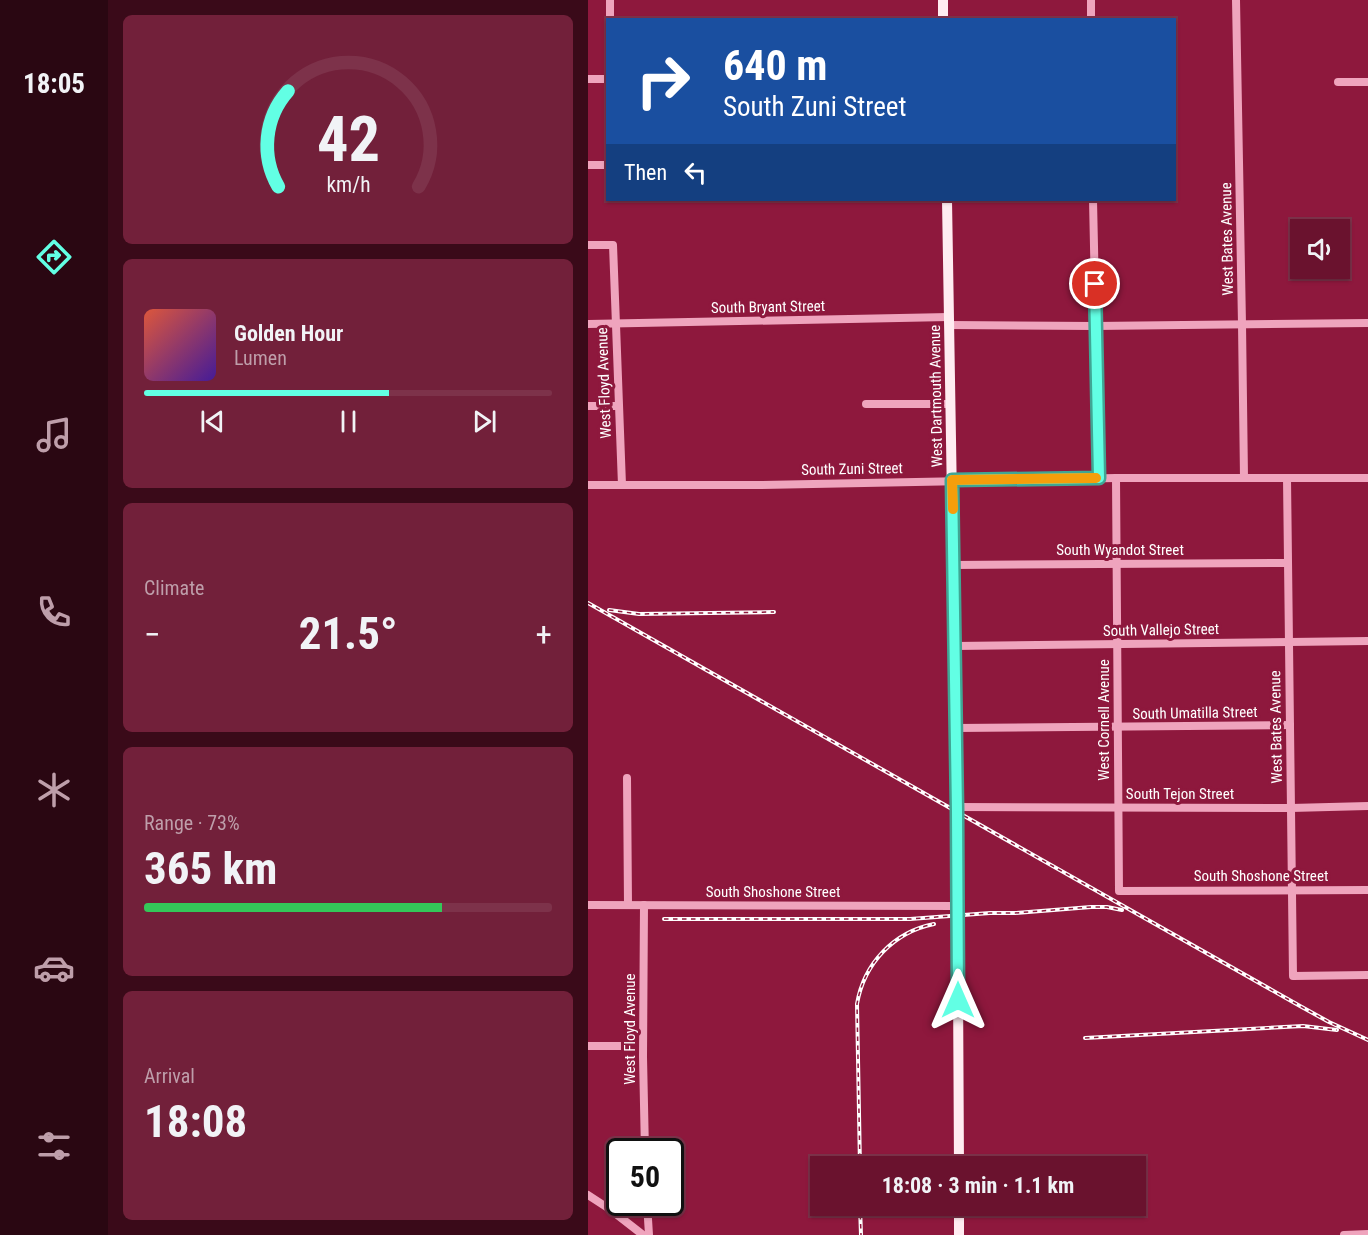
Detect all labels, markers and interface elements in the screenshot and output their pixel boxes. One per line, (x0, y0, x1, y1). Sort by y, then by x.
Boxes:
text: 640 m (723, 41, 828, 90)
icon: right (624, 42, 702, 120)
text: 18:05 (23, 68, 85, 100)
text: South Zuni Street (723, 91, 907, 123)
text: 42 (316, 103, 380, 176)
icon: left (679, 156, 712, 189)
text: Then (624, 160, 667, 185)
text: km/h (326, 172, 370, 197)
street label: West Bates Avenue (1217, 182, 1237, 296)
map controls (1290, 219, 1350, 279)
button: sound (1290, 219, 1350, 279)
icon: directions (33, 236, 75, 278)
pin (1069, 258, 1120, 309)
icon: arrive (1078, 267, 1111, 300)
street label: South Bryant Street (711, 297, 825, 317)
text: Golden Hour (234, 321, 343, 346)
street label: West Dartmouth Avenue (926, 325, 946, 467)
street label: West Floyd Avenue (593, 327, 615, 439)
text: Lumen (234, 346, 287, 370)
icon: previous (196, 405, 229, 438)
icon: pause (332, 405, 365, 438)
icon: next (468, 405, 501, 438)
icon: music (33, 414, 75, 456)
street label: South Zuni Street (801, 459, 903, 479)
street label: South Wyandot Street (1056, 541, 1184, 559)
text: Climate (144, 576, 204, 600)
icon: phone (33, 591, 75, 633)
text: 21.5° (299, 607, 397, 660)
text: − (144, 615, 161, 654)
text: + (536, 615, 552, 654)
street label: South Vallejo Street (1103, 620, 1219, 640)
street label: West Cornell Avenue (1095, 659, 1113, 781)
street label: West Bates Avenue (1266, 670, 1286, 784)
street label: South Umatilla Street (1132, 703, 1258, 723)
icon: climate (33, 769, 75, 811)
street label: South Tejon Street (1126, 785, 1234, 803)
text: Range · 73% (144, 811, 240, 835)
text: 365 km (144, 842, 277, 895)
street label: South Shoshone Street (1194, 867, 1328, 885)
street label: South Shoshone Street (706, 883, 840, 901)
icon: car (33, 947, 75, 989)
position arrow (926, 968, 990, 1032)
street label: West Floyd Avenue (621, 973, 639, 1085)
text: Arrival (144, 1064, 195, 1088)
text: 18:08 (144, 1095, 247, 1148)
icon: filters (33, 1125, 75, 1167)
speed limit sign: 50 (606, 1138, 684, 1216)
text: 18:08 · 3 min · 1.1 km (882, 1173, 1074, 1198)

